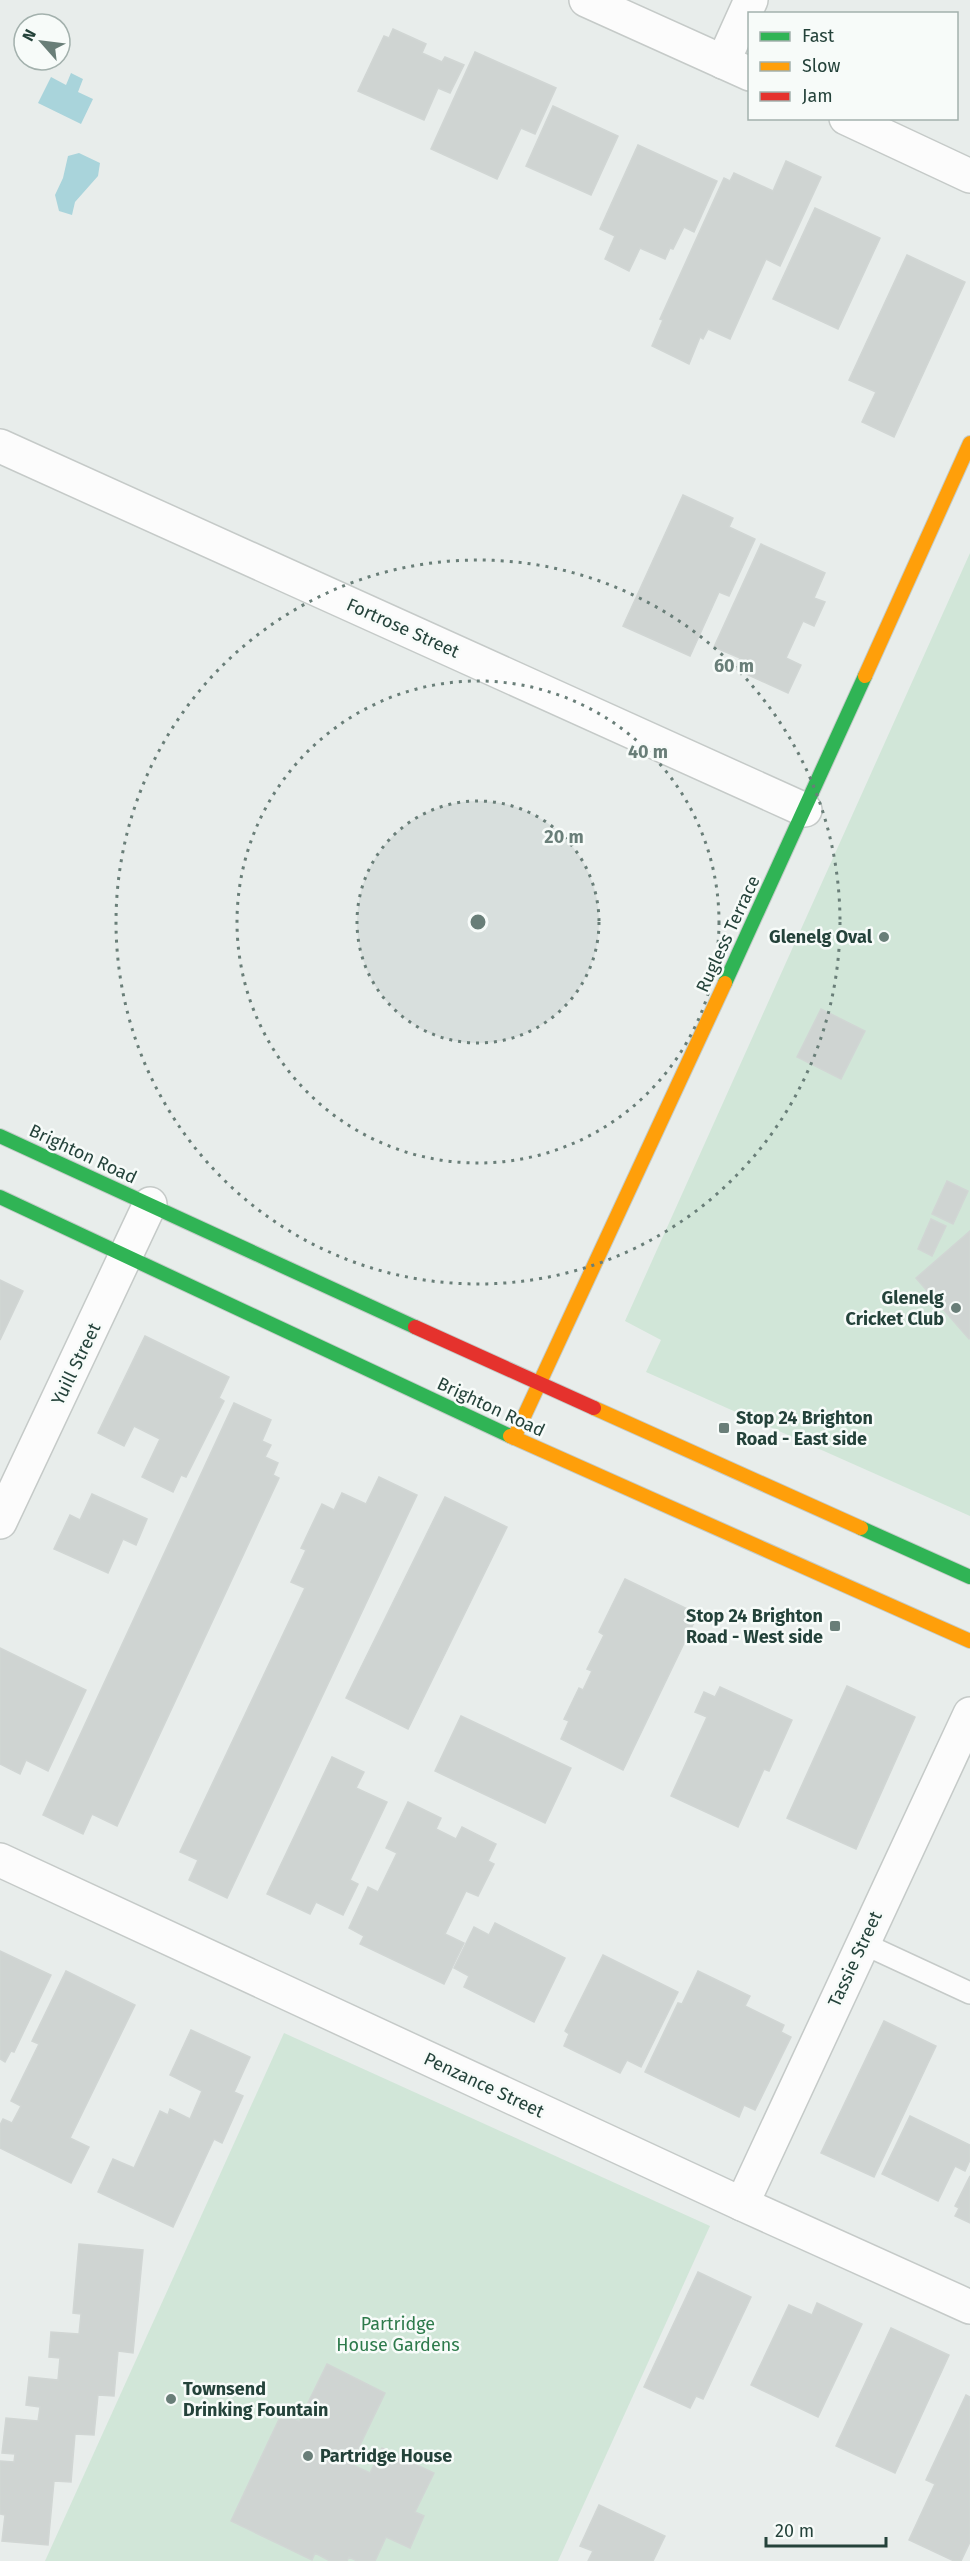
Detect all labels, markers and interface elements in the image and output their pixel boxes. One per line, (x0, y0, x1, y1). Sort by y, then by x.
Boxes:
north arrow (12, 12, 72, 72)
legend (748, 12, 958, 120)
text: Fast (802, 25, 835, 47)
text: N (18, 26, 40, 44)
text: Slow (802, 55, 841, 77)
text: Jam (802, 85, 833, 107)
street label: Fortrose Street (343, 593, 463, 663)
text: 60 m (714, 655, 754, 677)
text: 40 m (628, 741, 668, 763)
text: 20 m (544, 826, 584, 848)
street label: Rugless Terrace (691, 872, 765, 996)
centre of rings (468, 912, 488, 932)
place label: Glenelg Oval (769, 926, 873, 948)
marker: Glenelg Oval (877, 930, 891, 944)
street label: Brighton Road (26, 1119, 140, 1189)
place label: Glenelg Cricket Club (846, 1287, 944, 1330)
marker: Glenelg Cricket Club (949, 1301, 963, 1315)
street label: Yuill Street (47, 1319, 106, 1409)
street label: Brighton Road (434, 1372, 548, 1442)
place label: Stop 24 Brighton Road - East side (736, 1407, 873, 1450)
marker: Stop 24 Brighton Road - East side (717, 1421, 731, 1435)
place label: Stop 24 Brighton Road - West side (686, 1605, 823, 1648)
marker: Stop 24 Brighton Road - West side (828, 1619, 842, 1633)
street label: Tassie Street (823, 1907, 887, 2010)
street label: Penzance Street (420, 2048, 548, 2123)
park label: Partridge House Gardens (336, 2313, 460, 2356)
place label: Townsend Drinking Fountain (183, 2378, 328, 2421)
marker: Townsend Drinking Fountain (164, 2392, 178, 2406)
place label: Partridge House (320, 2445, 452, 2467)
marker: Partridge House (301, 2449, 315, 2463)
scale bar (766, 2510, 886, 2548)
text: 20 m (775, 2520, 814, 2542)

